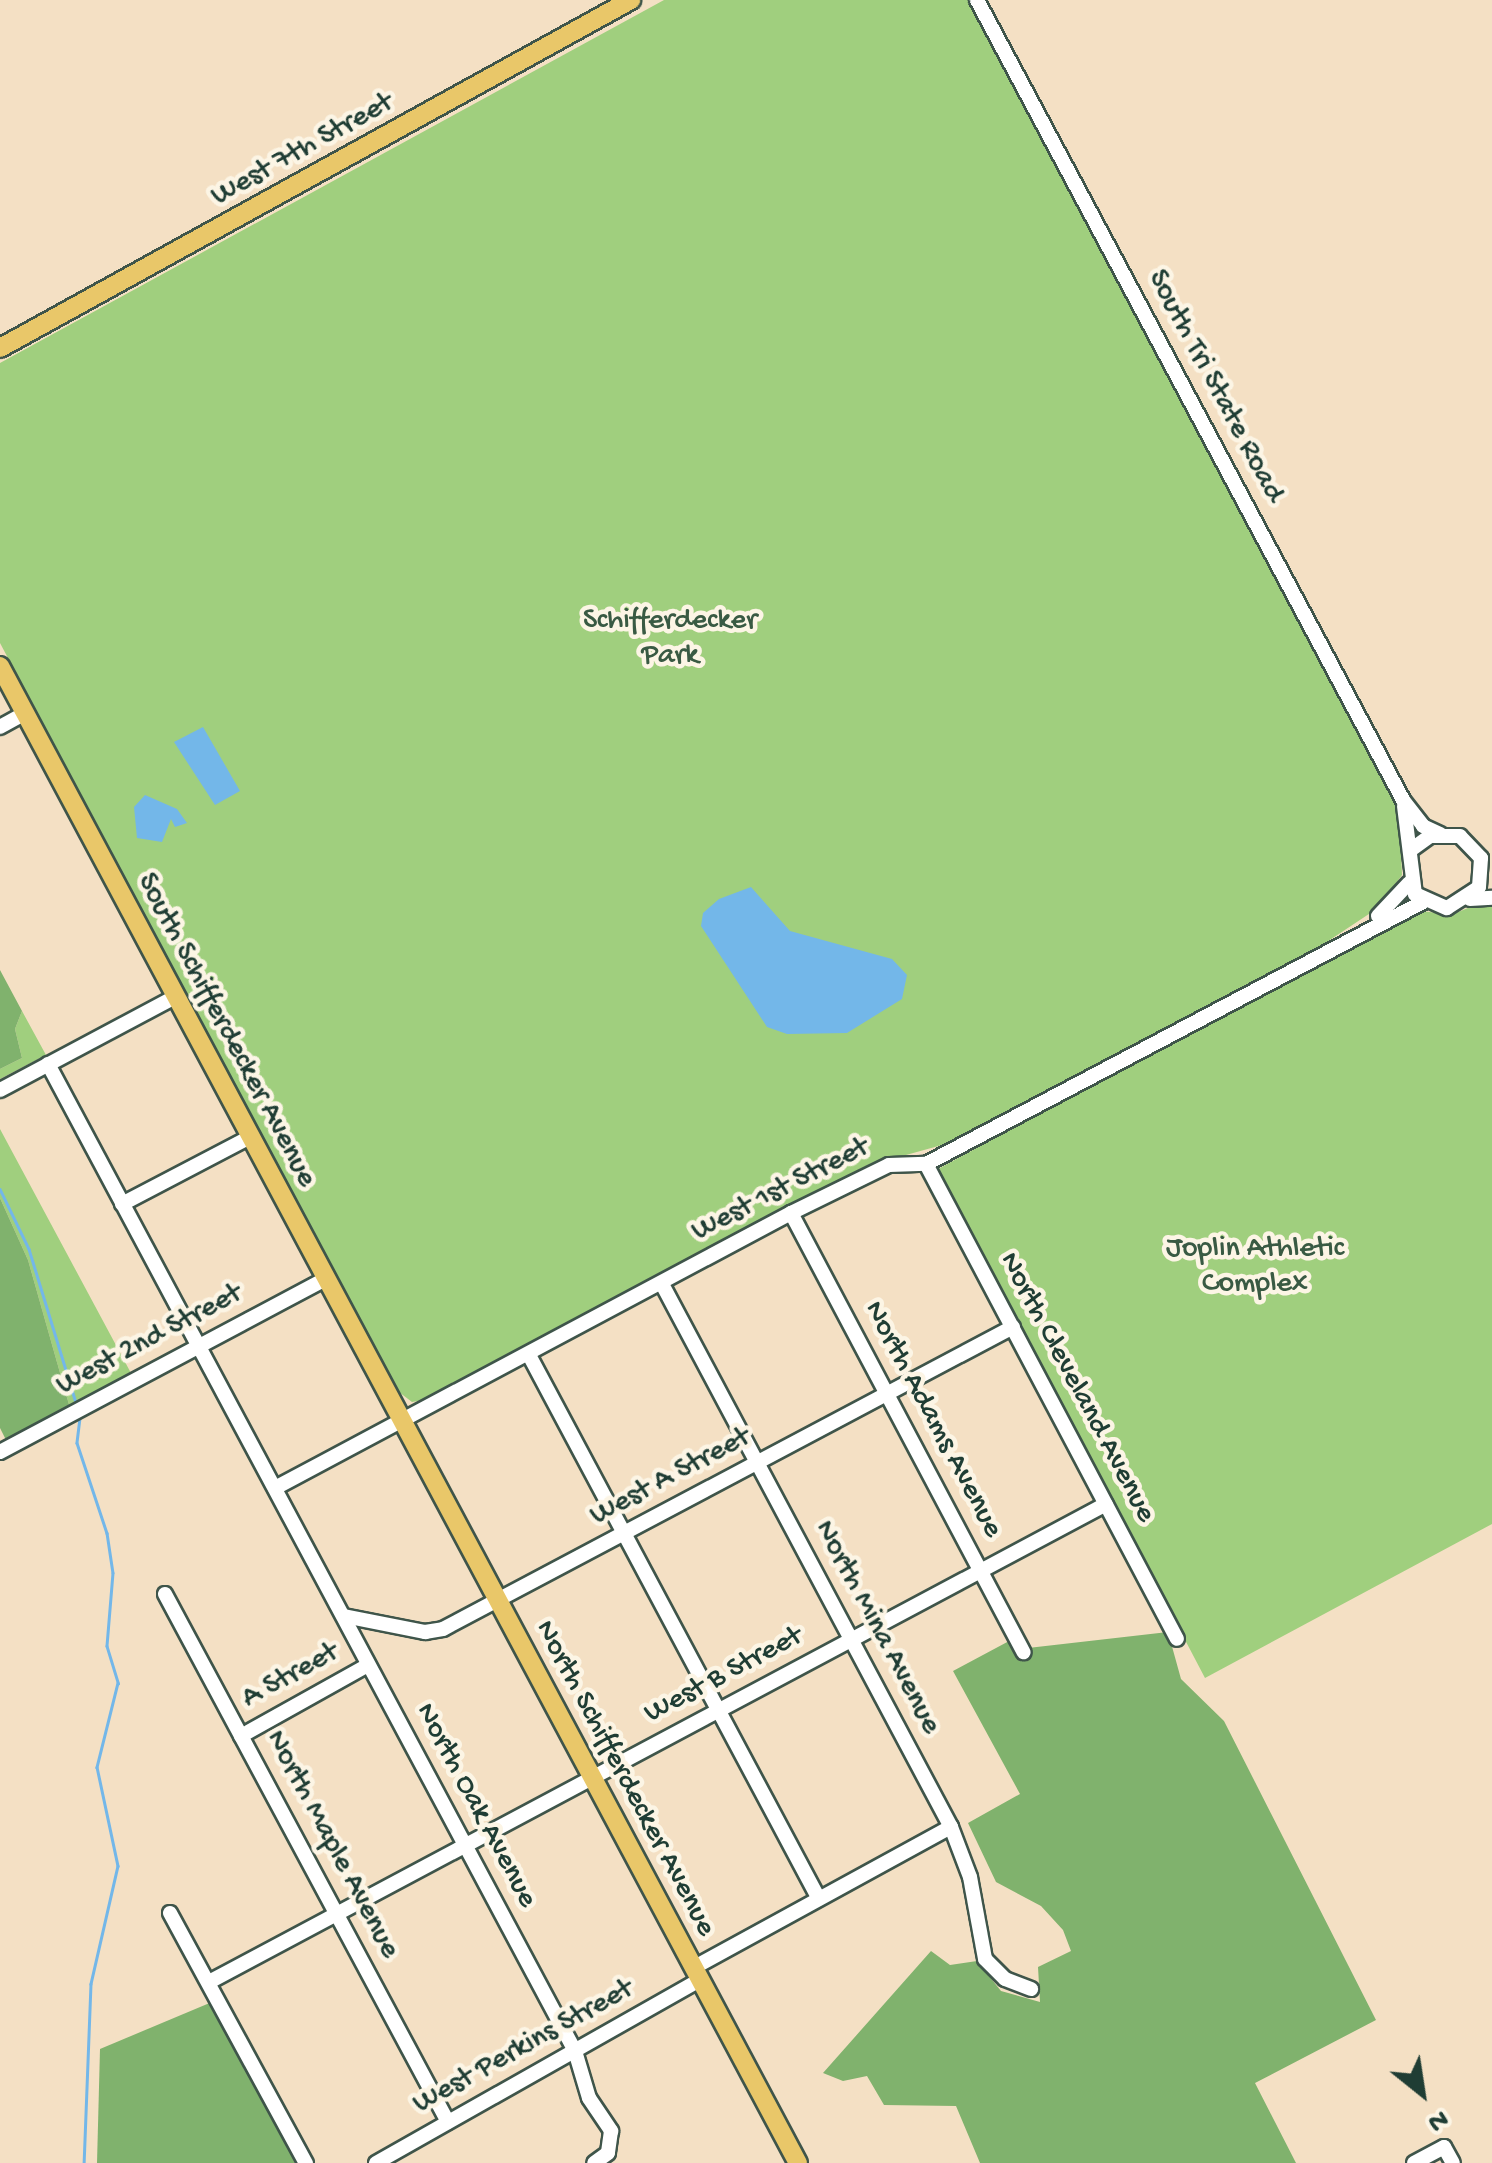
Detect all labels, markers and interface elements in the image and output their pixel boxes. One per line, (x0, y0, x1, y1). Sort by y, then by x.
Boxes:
street label: West 7th Street (206, 86, 400, 216)
street label: South Tri State Road (1138, 265, 1290, 509)
park label: Schifferdecker Park (583, 604, 757, 674)
street label: South Schifferdecker Avenue (127, 868, 323, 1194)
street label: West 1st Street (686, 1131, 876, 1251)
park label: Joplin Athletic Complex (1166, 1232, 1344, 1302)
street label: North Cleveland Avenue (990, 1247, 1162, 1529)
street label: West 2nd Street (51, 1277, 249, 1405)
street label: North Adams Avenue (854, 1296, 1010, 1544)
street label: West A Street (585, 1421, 757, 1535)
street label: North Mina Avenue (805, 1515, 947, 1741)
street label: North Schifferdecker Avenue (525, 1615, 723, 1943)
street label: West B Street (639, 1619, 809, 1733)
street label: A Street (236, 1636, 346, 1718)
street label: North Oak Avenue (406, 1697, 544, 1915)
street label: North Maple Avenue (256, 1725, 406, 1965)
street label: West Perkins Street (408, 1973, 640, 2123)
north arrow (1372, 2043, 1472, 2143)
text: N (1421, 2101, 1453, 2138)

